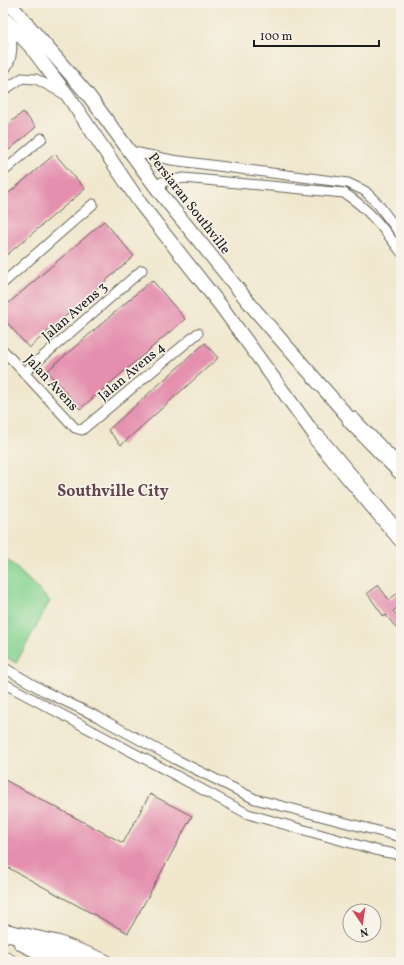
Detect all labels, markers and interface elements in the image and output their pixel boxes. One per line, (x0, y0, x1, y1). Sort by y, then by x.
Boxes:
scale bar (254, 22, 379, 48)
text: 100 m (260, 29, 293, 45)
street label: Persiaran Southville (143, 149, 235, 259)
street label: Jalan Avens 3 (38, 278, 112, 346)
street label: Jalan Avens 4 (94, 338, 170, 406)
street label: Jalan Avens (20, 351, 82, 416)
district label: Southville City (57, 481, 169, 503)
north arrow (342, 903, 382, 943)
text: N (358, 923, 369, 939)

